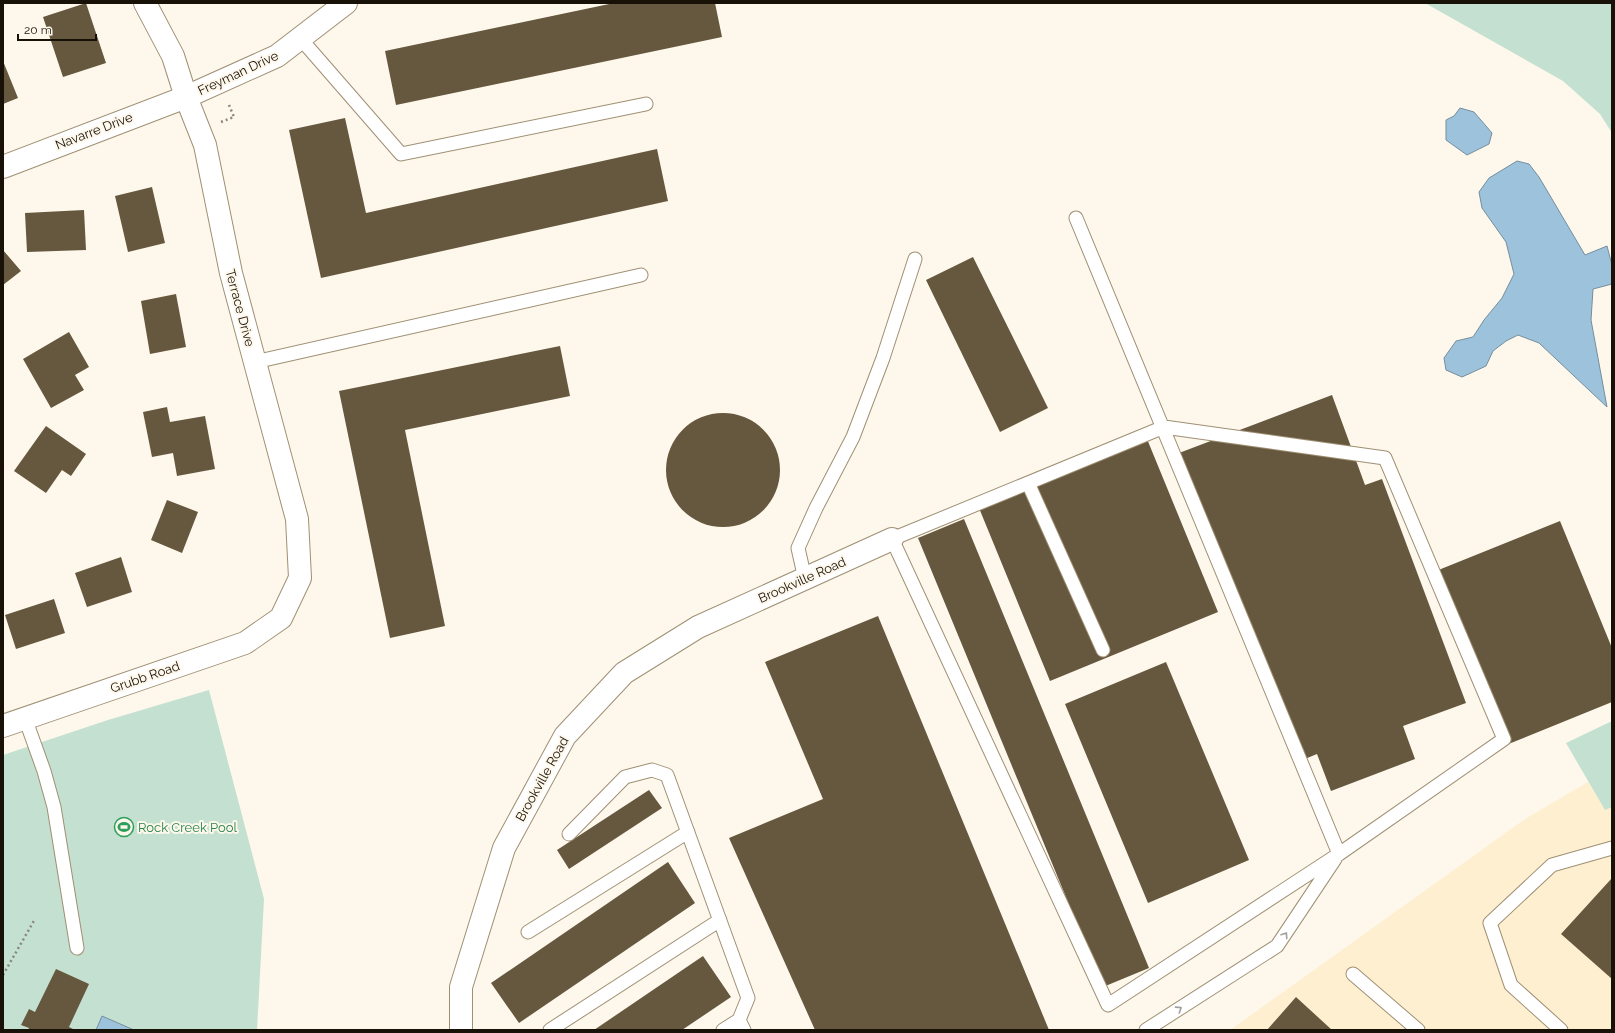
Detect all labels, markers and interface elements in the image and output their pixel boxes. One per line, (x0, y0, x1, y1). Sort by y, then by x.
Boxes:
scale bar (18, 16, 96, 42)
text: 20 m (24, 23, 52, 37)
street label: Freyman Drive (195, 48, 281, 98)
street label: Navarre Drive (53, 109, 135, 153)
street label: Terrace Drive (222, 268, 258, 349)
street label: Brookville Road (756, 554, 848, 606)
street label: Grubb Road (108, 658, 182, 696)
street label: Brookville Road (513, 734, 571, 824)
sports icon: Rock Creek Pool (113, 816, 135, 838)
place label: Rock Creek Pool (138, 820, 238, 835)
one-way arrow (1280, 932, 1288, 939)
one-way arrow (1175, 1006, 1182, 1014)

